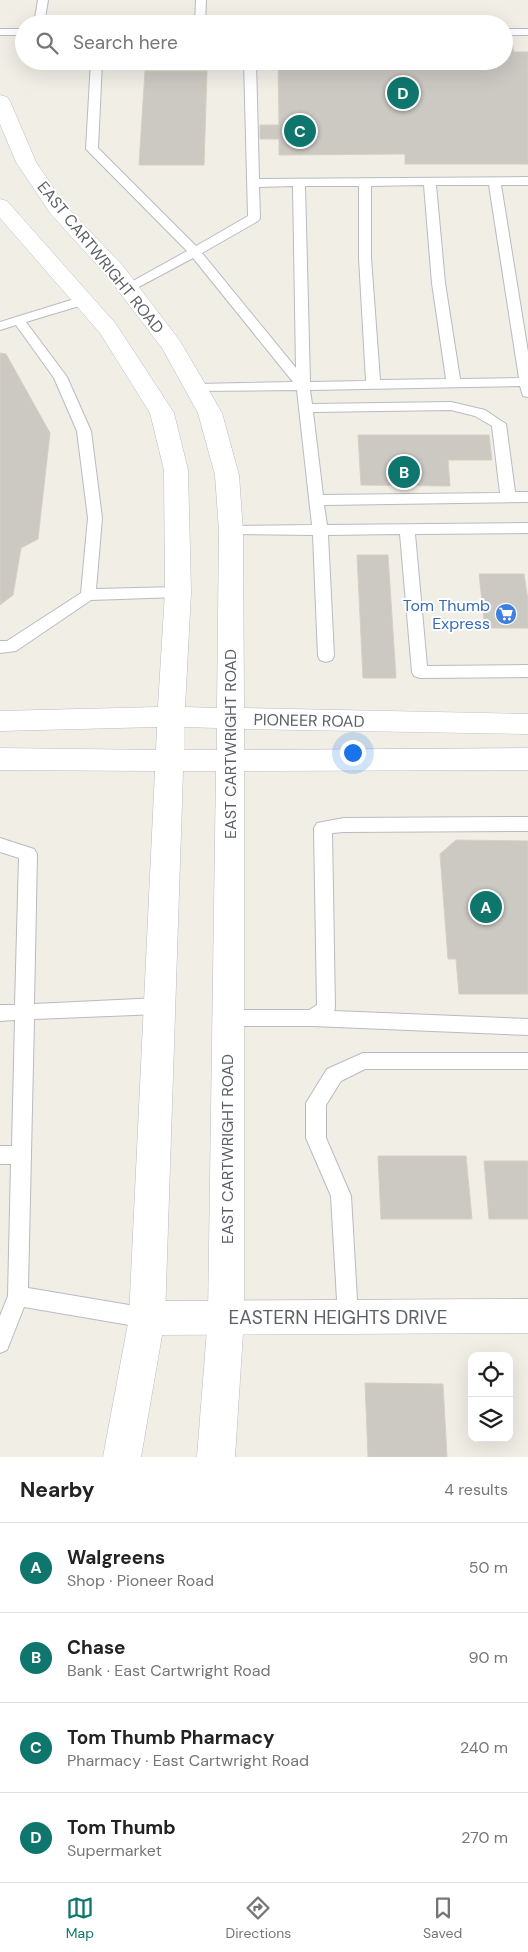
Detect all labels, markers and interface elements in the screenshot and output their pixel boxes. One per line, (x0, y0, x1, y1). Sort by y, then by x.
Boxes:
search box (15, 15, 513, 70)
icon: search (33, 29, 61, 57)
text: Search here (73, 30, 178, 55)
pin: D (387, 74, 419, 112)
pin: C (284, 112, 316, 150)
street label: EAST CARTWRIGHT ROAD (33, 177, 169, 338)
pin: B (388, 453, 420, 491)
place label: Tom Thumb Express (403, 595, 490, 634)
supermarket icon: Tom Thumb Express (494, 602, 518, 626)
street label: EAST CARTWRIGHT ROAD (220, 649, 241, 839)
street label: PIONEER ROAD (253, 709, 365, 732)
your location (340, 740, 366, 766)
pin: A (470, 888, 502, 926)
street label: EAST CARTWRIGHT ROAD (217, 1054, 238, 1244)
street label: EASTERN HEIGHTS DRIVE (228, 1305, 448, 1330)
map controls (468, 1352, 513, 1442)
button: locate (468, 1352, 513, 1397)
button: layers (468, 1397, 513, 1442)
text: Nearby (20, 1476, 94, 1504)
text: 4 results (444, 1479, 508, 1500)
text: Walgreens (67, 1545, 165, 1570)
text: A (30, 1557, 42, 1578)
text: 50 m (469, 1557, 508, 1578)
text: Shop · Pioneer Road (67, 1570, 214, 1591)
text: Chase (67, 1635, 125, 1660)
text: B (31, 1647, 41, 1668)
text: 90 m (468, 1647, 508, 1668)
text: Bank · East Cartwright Road (67, 1660, 270, 1681)
text: Tom Thumb Pharmacy (67, 1725, 274, 1750)
text: C (30, 1737, 42, 1758)
text: 240 m (460, 1737, 508, 1758)
text: Pharmacy · East Cartwright Road (67, 1750, 309, 1771)
text: Tom Thumb (67, 1815, 176, 1840)
text: D (30, 1827, 42, 1848)
text: 270 m (461, 1827, 508, 1848)
text: Supermarket (67, 1840, 162, 1861)
tab: Map (66, 1894, 94, 1942)
tab: Directions (226, 1894, 291, 1942)
tab: Saved (423, 1894, 462, 1942)

